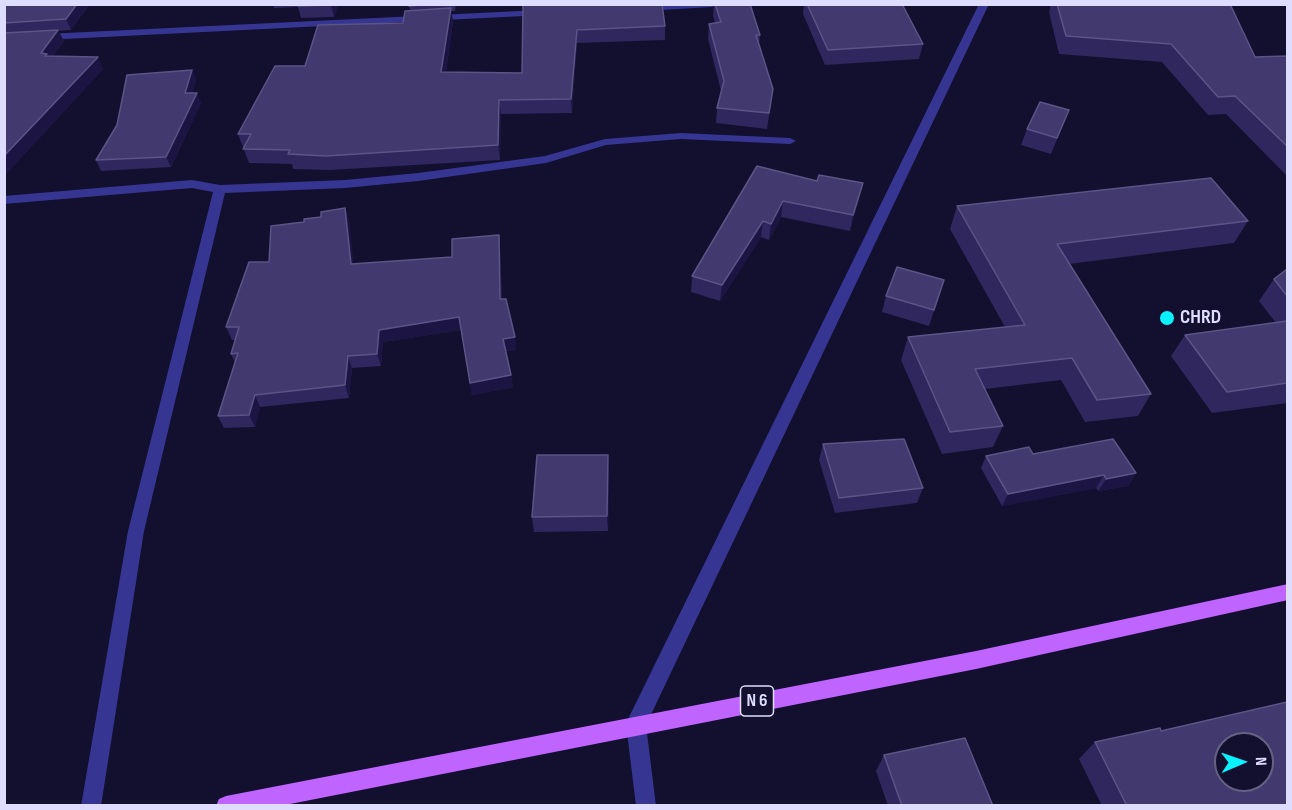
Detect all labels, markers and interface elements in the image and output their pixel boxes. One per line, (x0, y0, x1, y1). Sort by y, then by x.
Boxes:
place label: CHRD (1180, 306, 1221, 330)
marker: CHRD (1158, 309, 1176, 327)
road number: N 6 (740, 686, 774, 716)
north arrow (1214, 732, 1274, 792)
text: N (1251, 757, 1270, 766)

